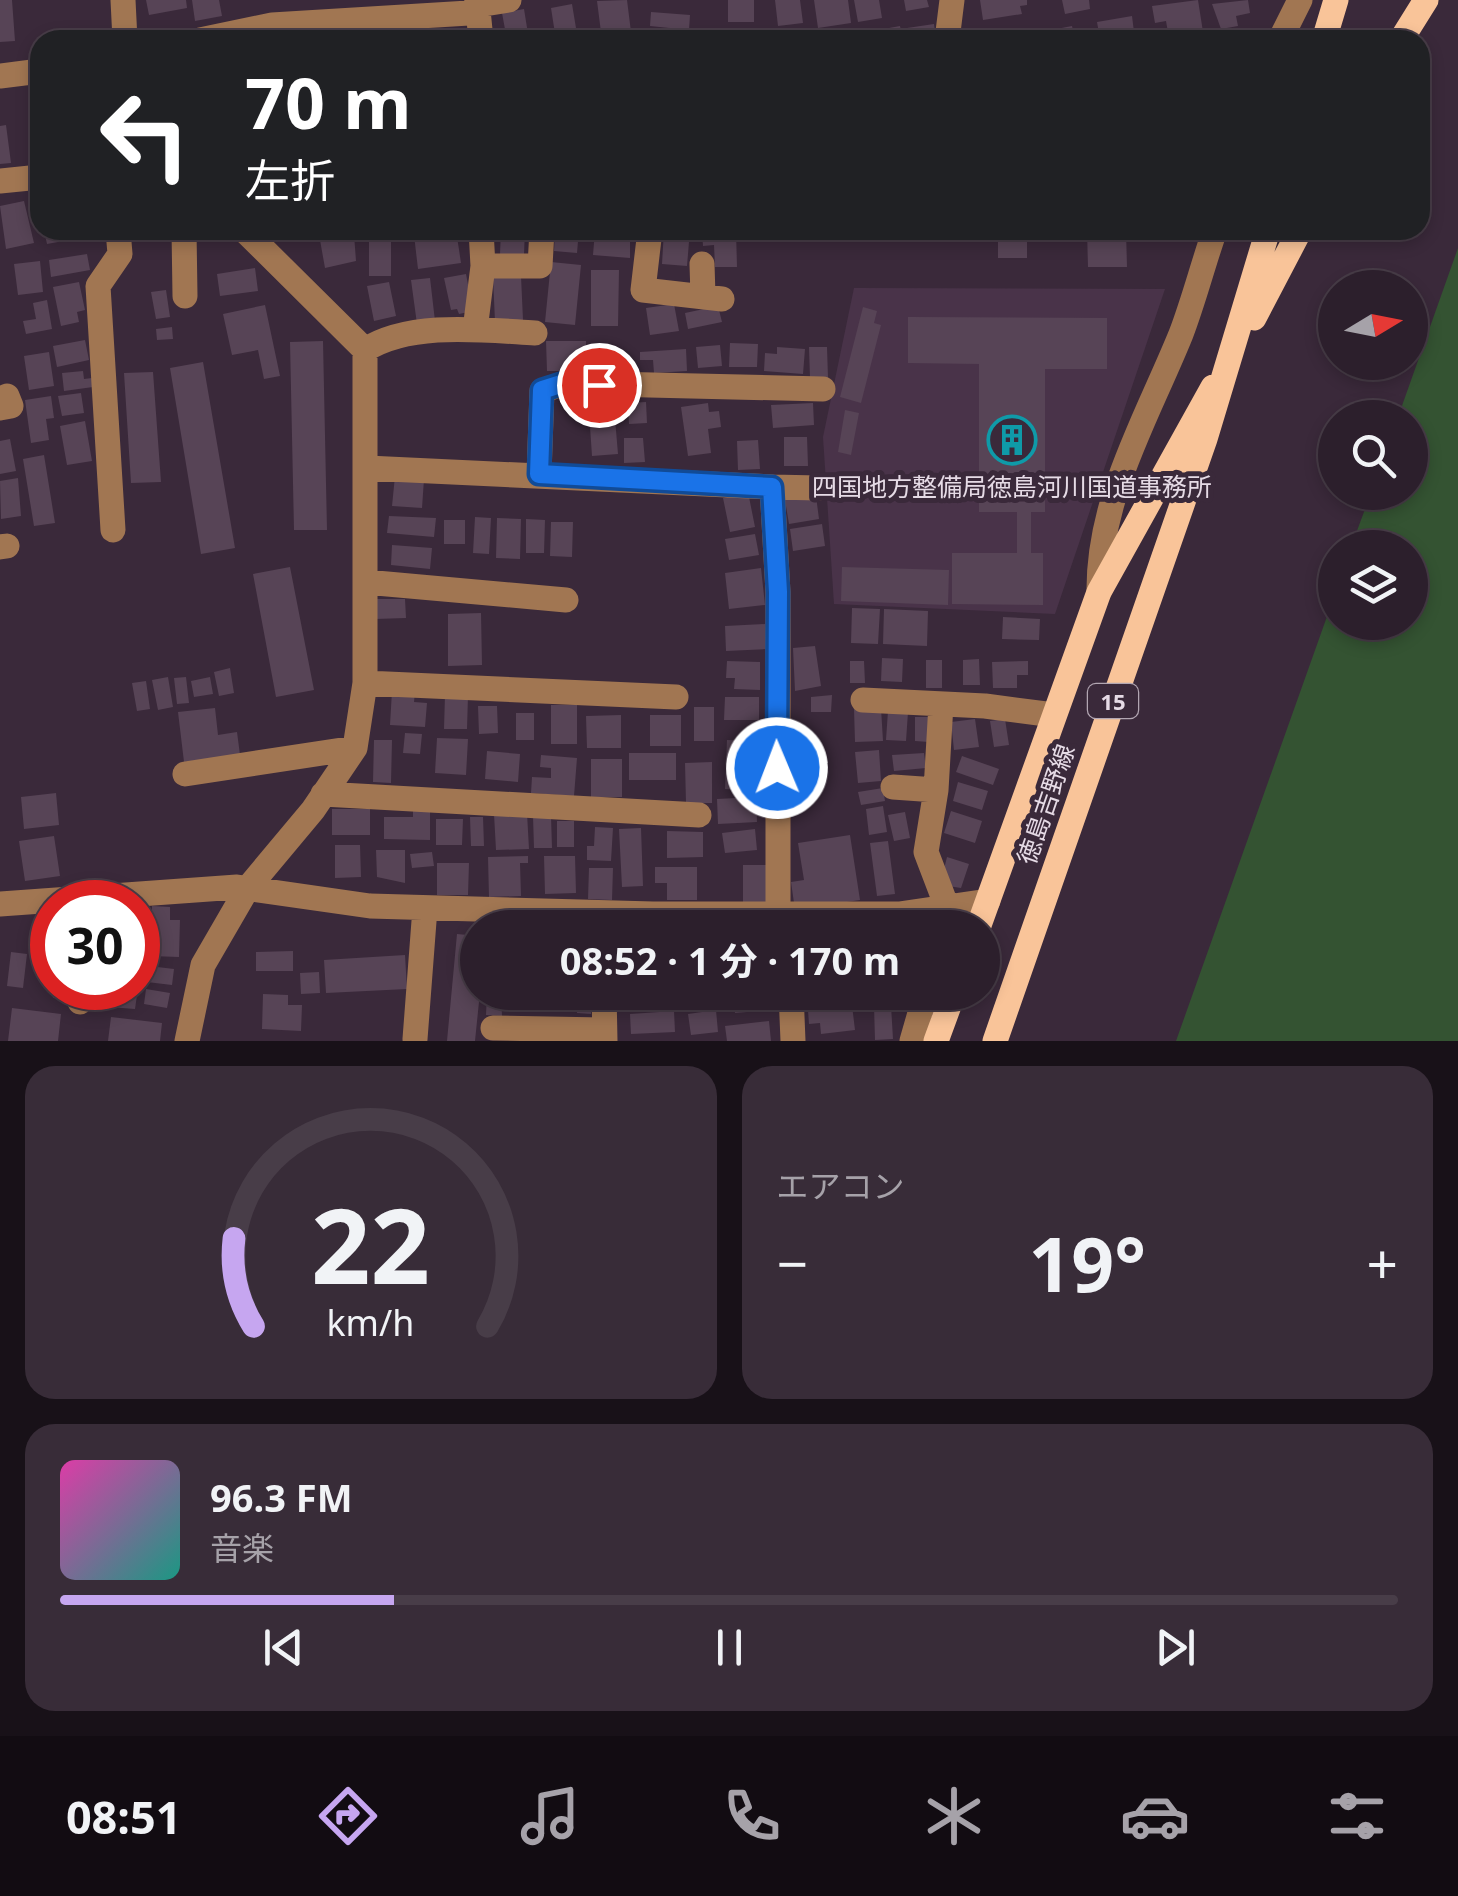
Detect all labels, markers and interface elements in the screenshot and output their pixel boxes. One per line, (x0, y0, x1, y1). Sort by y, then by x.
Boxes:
text: 70 m (245, 54, 412, 150)
icon: left (80, 70, 210, 200)
text: 左折 (245, 149, 335, 210)
north arrow (1318, 270, 1428, 380)
map controls (1318, 270, 1428, 640)
pin (557, 343, 642, 428)
icon: arrive (572, 358, 627, 413)
button: search (1318, 400, 1428, 510)
building icon: 四国地方整備局徳島河川国道事務所 (986, 414, 1038, 466)
place label: 四国地方整備局徳島河川国道事務所 (812, 469, 1212, 503)
button: layers (1318, 530, 1428, 640)
road number: 15 (1088, 684, 1138, 718)
position arrow (725, 716, 829, 820)
street label: 徳島吉野線 (1009, 739, 1081, 869)
speed limit sign: 30 (30, 880, 160, 1010)
text: 08:52 · 1 分 · 170 m (560, 934, 900, 986)
text: エアコン (777, 1164, 905, 1207)
text: 22 (311, 1173, 430, 1314)
text: 19° (1028, 1212, 1146, 1314)
text: − (777, 1225, 808, 1300)
text: + (1367, 1225, 1398, 1300)
text: km/h (327, 1298, 415, 1346)
text: 96.3 FM (210, 1471, 352, 1523)
text: 音楽 (210, 1526, 274, 1569)
icon: previous (256, 1620, 311, 1675)
icon: pause (702, 1620, 757, 1675)
icon: next (1148, 1620, 1203, 1675)
icon: directions (313, 1781, 383, 1851)
icon: music (515, 1781, 585, 1851)
icon: phone (717, 1781, 787, 1851)
icon: climate (919, 1781, 989, 1851)
icon: car (1120, 1781, 1190, 1851)
icon: filters (1322, 1781, 1392, 1851)
text: 08:51 (66, 1786, 181, 1847)

